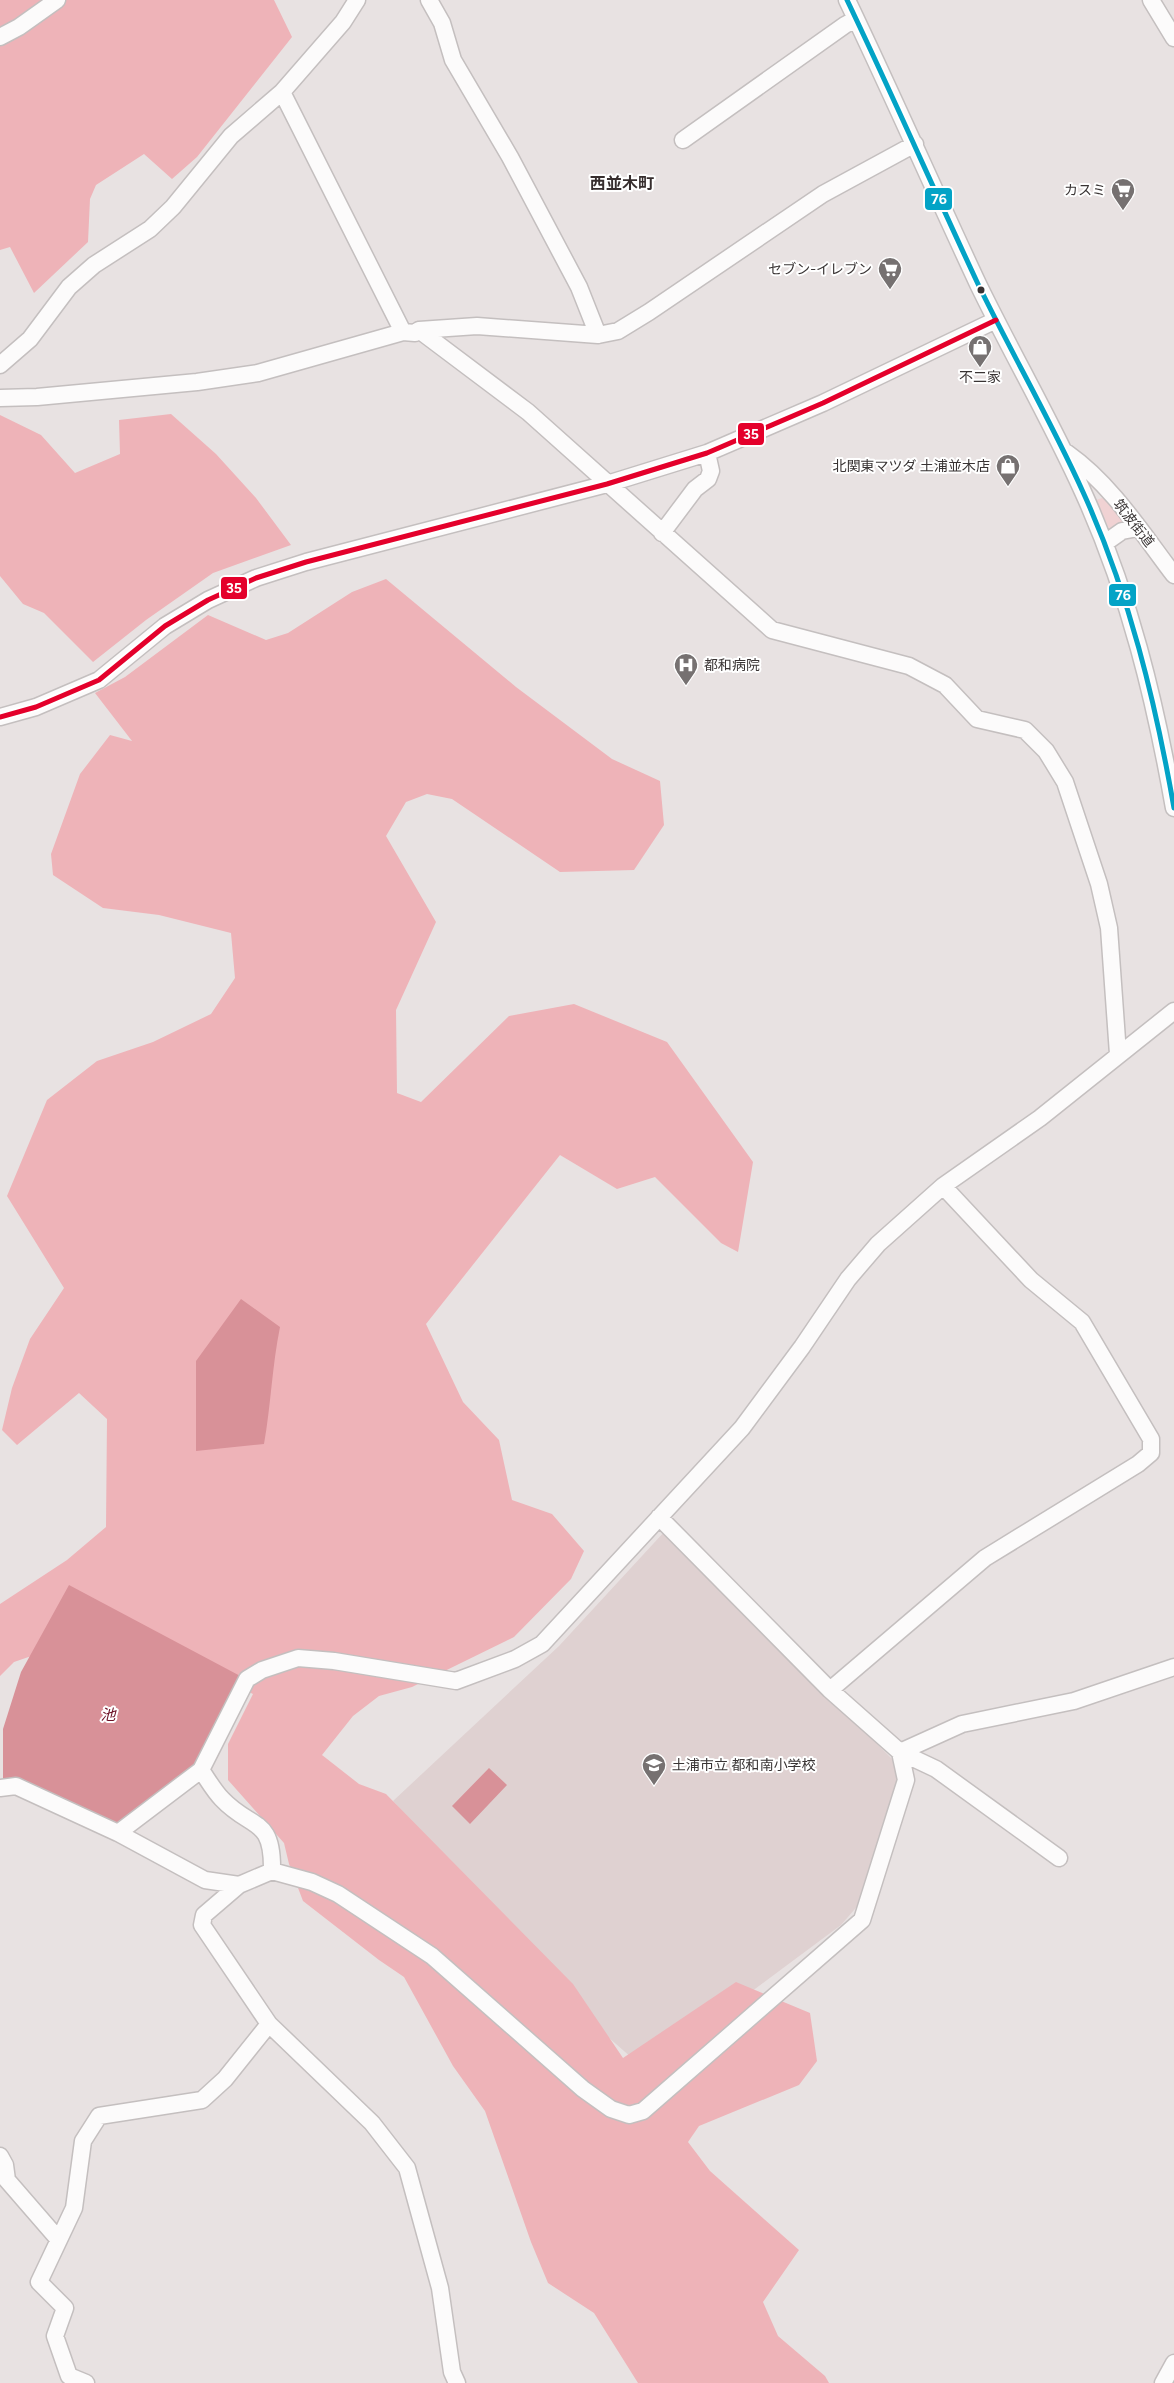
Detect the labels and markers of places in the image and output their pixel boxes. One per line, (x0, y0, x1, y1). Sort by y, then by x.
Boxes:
supermarket icon: カスミ (1110, 177, 1136, 211)
place label: カスミ (1064, 182, 1106, 199)
supermarket icon: セブン-イレブン (877, 256, 903, 290)
place label: セブン-イレブン (768, 261, 872, 278)
unlabelled marker (976, 285, 986, 295)
shop icon: 不二家 (967, 334, 993, 368)
place label: 不二家 (959, 369, 1001, 386)
shop icon: 北関東マツダ 土浦並木店 (995, 453, 1021, 487)
place label: 北関東マツダ 土浦並木店 (833, 458, 990, 475)
hospital icon: 都和病院 (673, 652, 699, 686)
place label: 都和病院 (704, 657, 760, 674)
school or university icon: 土浦市立 都和南小学校 (641, 1752, 667, 1786)
place label: 土浦市立 都和南小学校 (672, 1757, 815, 1774)

